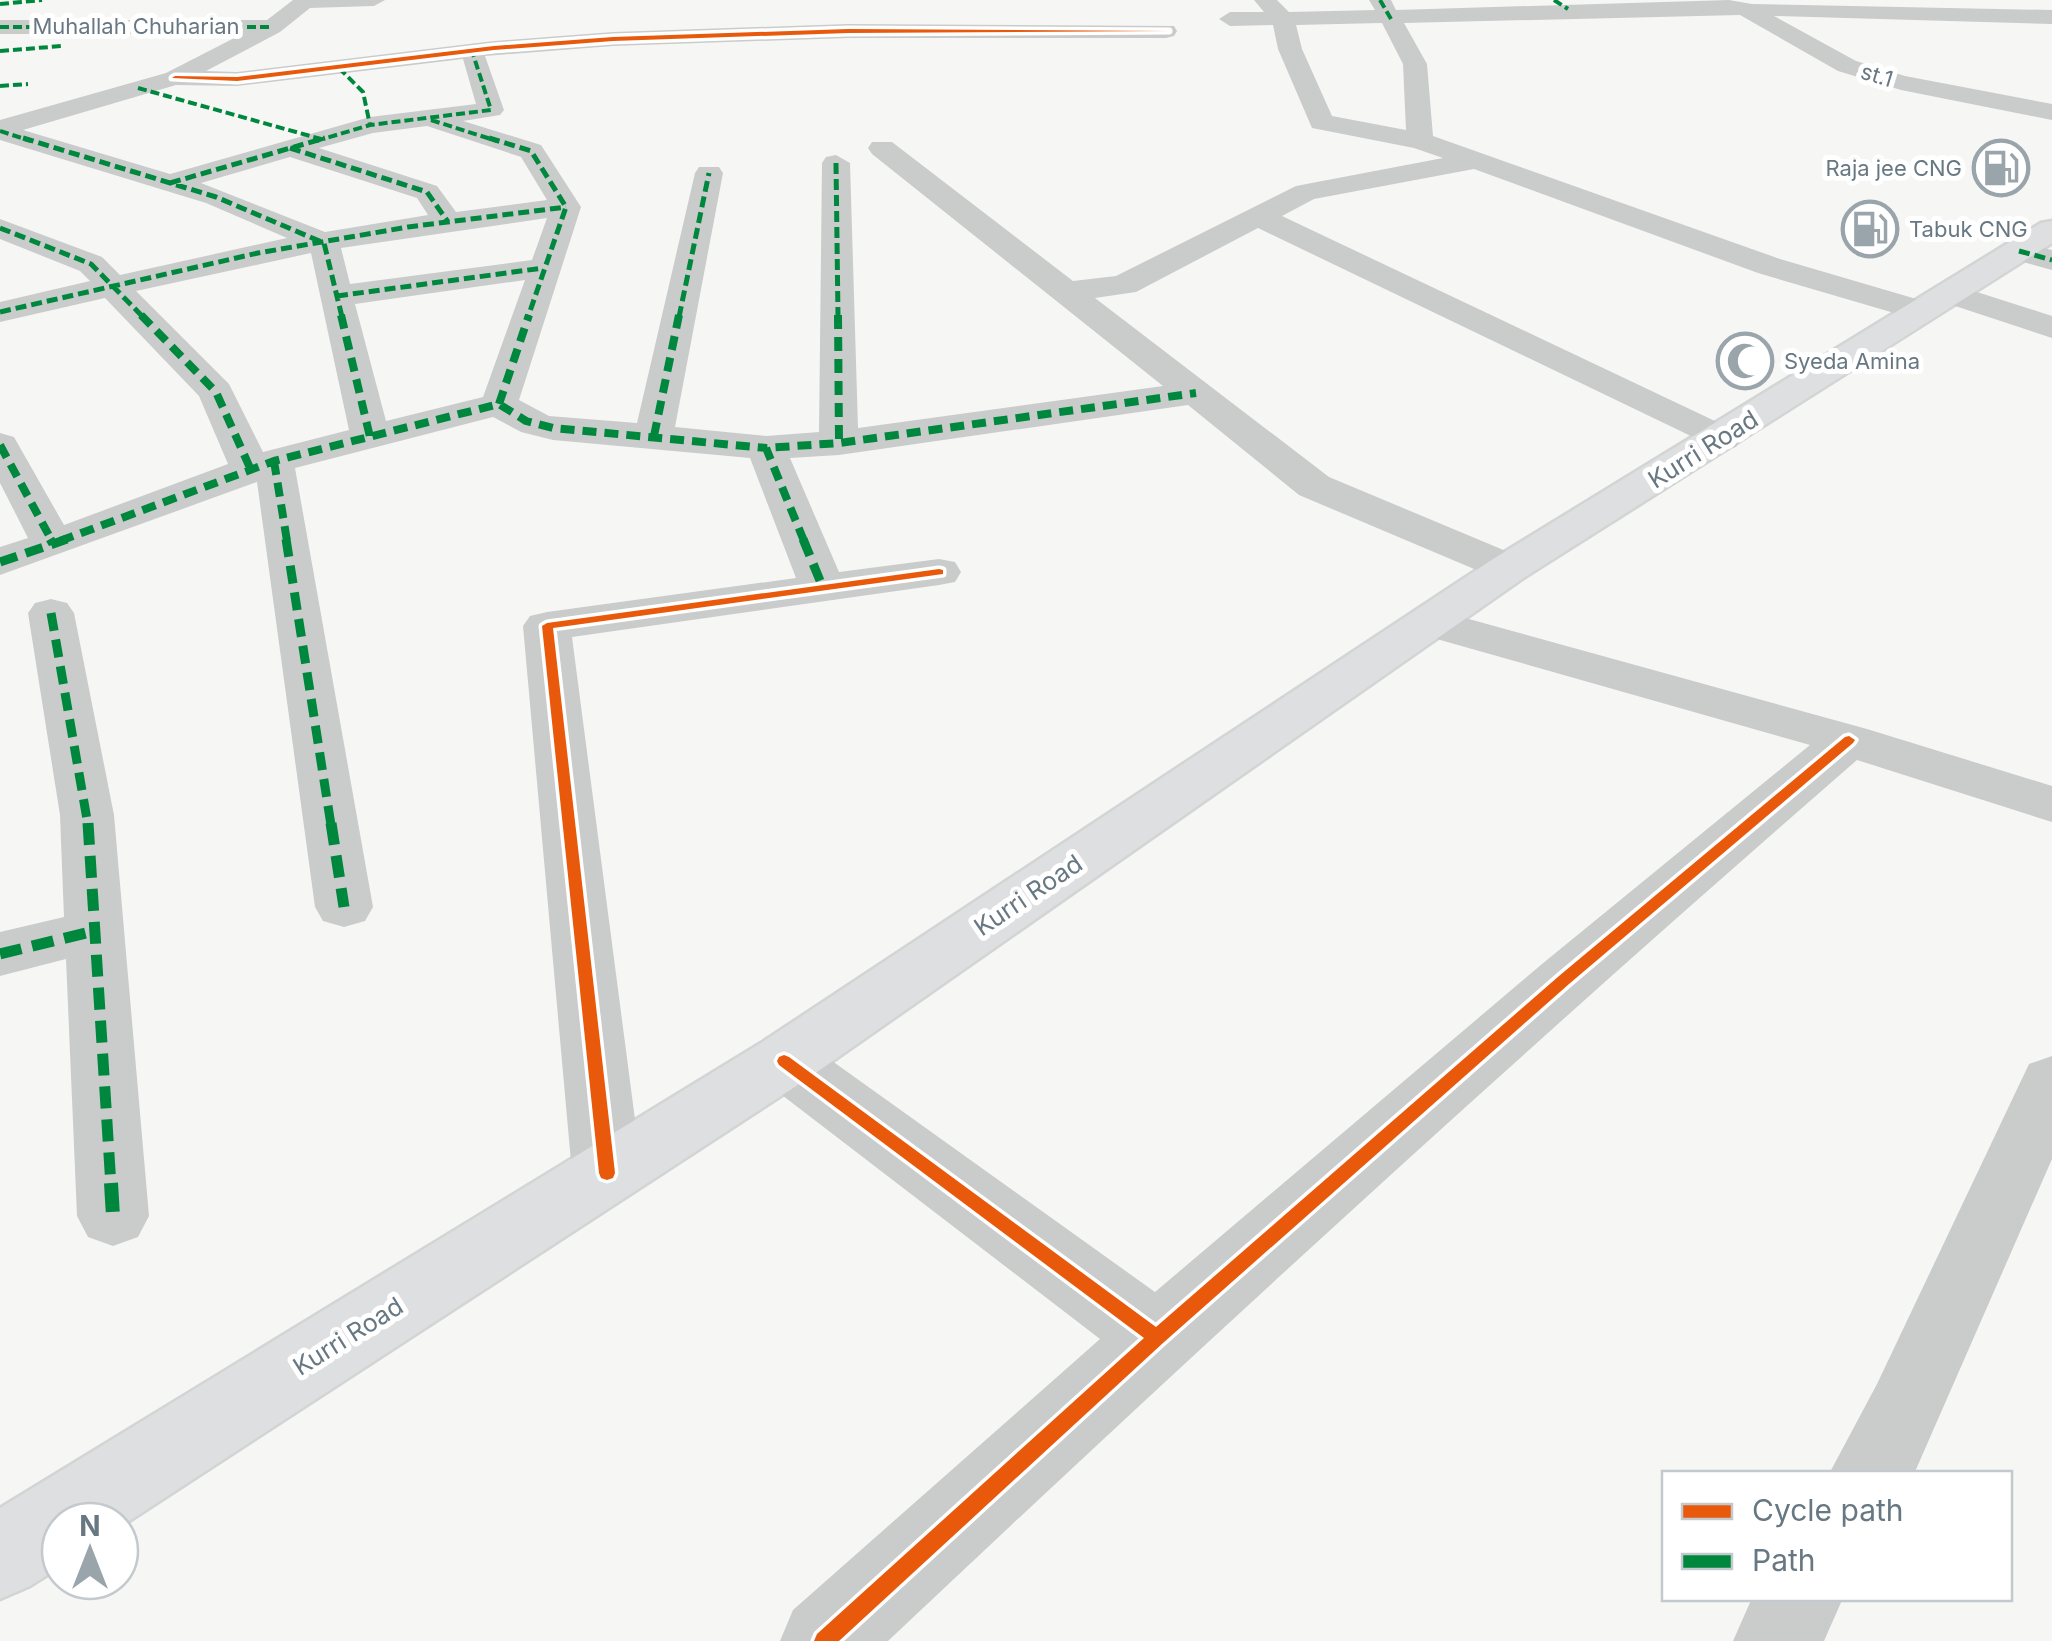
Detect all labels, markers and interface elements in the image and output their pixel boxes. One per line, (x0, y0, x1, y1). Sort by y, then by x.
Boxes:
street label: Muhallah Chuharian (32, 13, 240, 39)
street label: st.1 (1858, 58, 1896, 92)
fuel station icon: Raja jee CNG (1971, 138, 2031, 198)
place label: Raja jee CNG (1825, 155, 1962, 181)
fuel station icon: Tabuk CNG (1840, 199, 1900, 259)
place label: Tabuk CNG (1909, 216, 2028, 242)
mosque icon: Syeda Amina (1715, 331, 1775, 391)
place label: Syeda Amina (1784, 348, 1920, 374)
street label: Kurri Road (1643, 403, 1763, 495)
street label: Kurri Road (968, 848, 1088, 942)
street label: Kurri Road (288, 1290, 408, 1382)
legend (1662, 1471, 2012, 1601)
text: Cycle path (1752, 1492, 1904, 1528)
north arrow (40, 1501, 140, 1601)
text: N (79, 1509, 101, 1543)
text: Path (1752, 1542, 1816, 1578)

